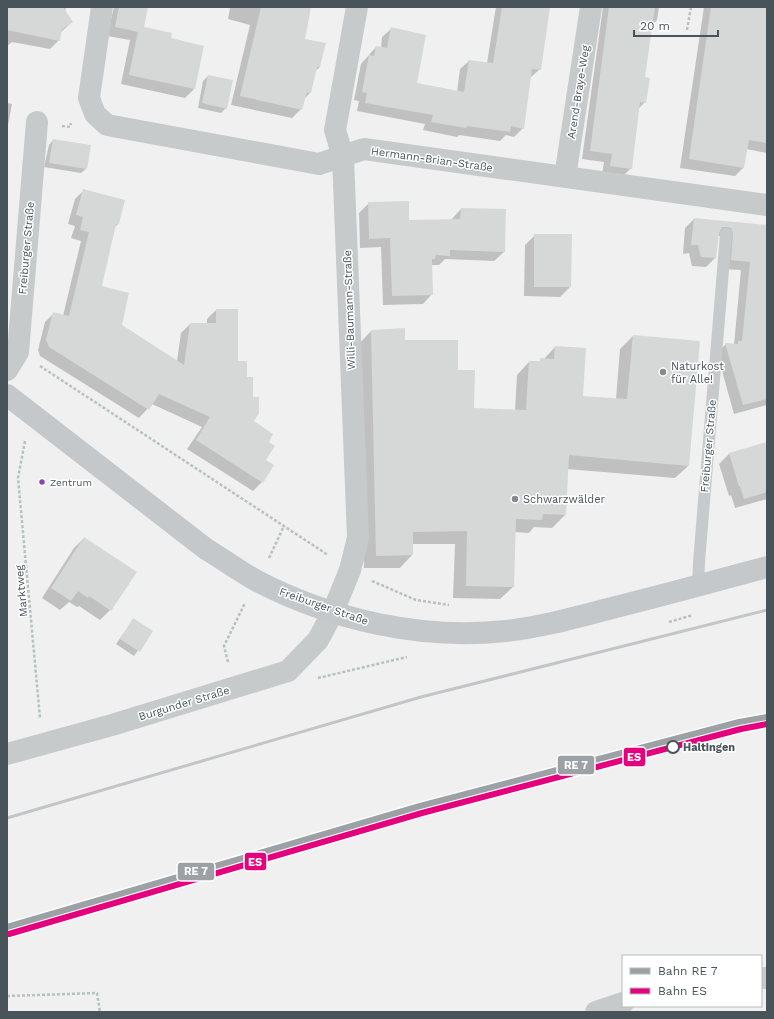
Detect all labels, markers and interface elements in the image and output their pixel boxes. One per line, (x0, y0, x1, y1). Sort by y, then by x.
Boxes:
scale bar (634, 12, 718, 38)
text: 20 m (640, 19, 670, 33)
street label: Arend-Braye-Weg (565, 44, 592, 140)
street label: Hermann-Brian-Straße (370, 144, 494, 174)
street label: Freiburger Straße (16, 201, 37, 295)
street label: Willi-Baumann-Straße (341, 250, 358, 370)
place label: Naturkost für Alle! (671, 360, 724, 386)
marker: Naturkost für Alle! (658, 367, 668, 377)
street label: Freiburger Straße (698, 399, 719, 493)
marker: Zentrum (37, 477, 47, 487)
place label: Zentrum (50, 477, 92, 488)
place label: Schwarzwälder (523, 493, 606, 506)
marker: Schwarzwälder (510, 494, 520, 504)
street label: Marktweg (13, 564, 30, 617)
street label: Freiburger Straße (278, 585, 370, 628)
street label: Burgunder Straße (137, 683, 231, 723)
marker: Haltingen (666, 740, 680, 754)
place label: Haltingen (683, 741, 735, 754)
line badge: ES (623, 747, 646, 767)
text: ES (627, 751, 641, 764)
line badge: RE 7 (557, 755, 595, 775)
text: RE 7 (564, 759, 588, 772)
line badge: ES (244, 852, 267, 871)
text: ES (248, 856, 262, 869)
line badge: RE 7 (177, 862, 215, 881)
text: RE 7 (184, 865, 208, 878)
legend (622, 955, 762, 1007)
text: Bahn RE 7 (658, 964, 718, 978)
text: Bahn ES (658, 984, 707, 998)

